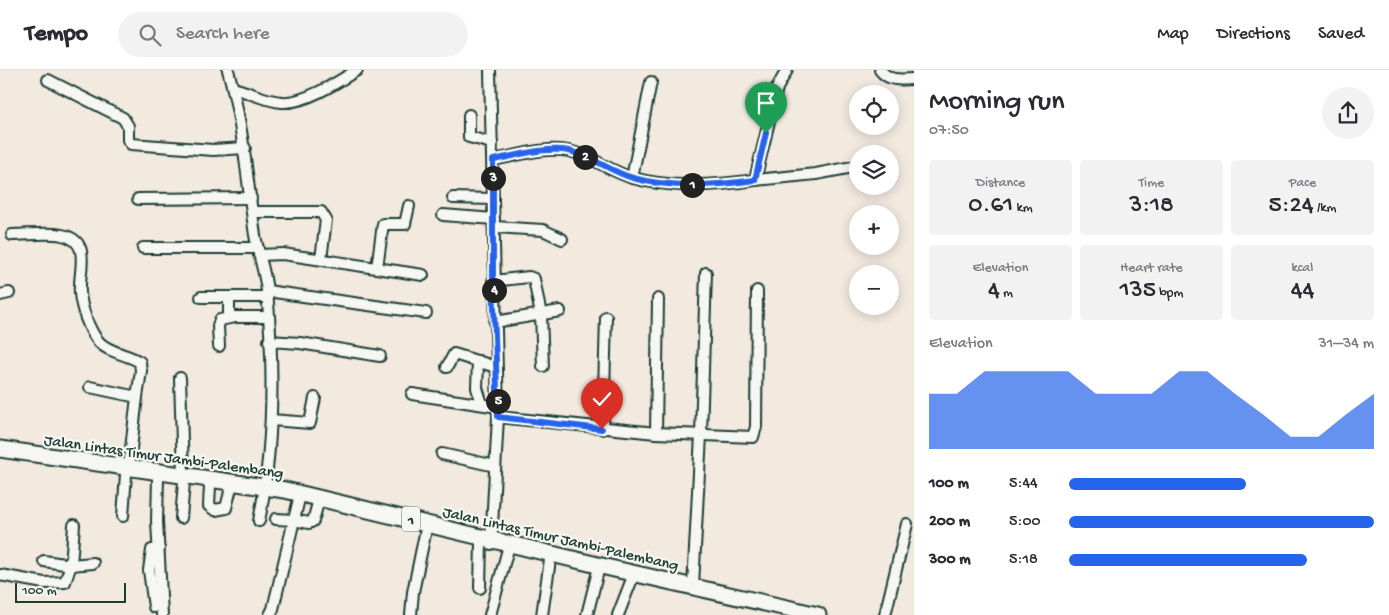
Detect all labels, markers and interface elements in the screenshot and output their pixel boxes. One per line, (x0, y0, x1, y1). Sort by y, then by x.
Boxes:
search box (118, 12, 468, 57)
text: Tempo (25, 20, 88, 49)
icon: search (136, 21, 164, 49)
text: Search here (176, 23, 270, 46)
text: Map (1157, 24, 1189, 45)
text: Directions (1217, 24, 1290, 45)
text: Saved (1318, 24, 1364, 45)
pin (745, 82, 787, 133)
map controls (849, 85, 899, 315)
button: locate (849, 85, 899, 135)
text: Morning run (929, 86, 1064, 119)
button: share (1322, 87, 1374, 139)
icon: arrive (752, 89, 780, 117)
text: 07:50 (929, 122, 969, 141)
pin: 2 (572, 144, 598, 170)
button: layers (849, 145, 899, 195)
text: 2 (582, 149, 589, 166)
pin: 3 (480, 166, 506, 190)
text: 3 (490, 170, 497, 187)
pin: 1 (680, 172, 704, 198)
text: Distance (976, 175, 1025, 192)
text: Time (1139, 175, 1164, 192)
text: Pace (1289, 175, 1316, 192)
text: 1 (690, 177, 695, 194)
text: 0.61 (968, 192, 1013, 221)
text: 3:18 (1129, 192, 1174, 221)
text: 5:24 (1269, 192, 1314, 221)
text: km (1013, 200, 1033, 217)
text: /km (1314, 200, 1336, 217)
button: + (849, 205, 899, 255)
text: Elevation (973, 260, 1028, 277)
text: Heart rate (1120, 260, 1183, 277)
text: kcal (1292, 260, 1313, 277)
button: − (849, 265, 899, 315)
text: 4 (988, 277, 1000, 306)
text: 135 (1120, 277, 1156, 306)
text: 44 (1291, 277, 1314, 306)
pin: 4 (482, 278, 506, 302)
text: 4 (491, 282, 498, 299)
text: m (1000, 285, 1013, 302)
text: bpm (1156, 285, 1183, 302)
text: Elevation (929, 335, 993, 354)
text: 31–34 m (1318, 335, 1374, 354)
pin (581, 378, 623, 429)
icon: check (588, 385, 616, 413)
pin: 5 (486, 388, 510, 414)
text: 5 (495, 393, 502, 410)
street label: Jalan Lintas Timur Jambi-Palembang (43, 432, 284, 485)
text: 100 m (929, 475, 969, 494)
text: 5:44 (1009, 475, 1038, 494)
street label: Jalan Lintas Timur Jambi-Palembang (440, 504, 680, 577)
road number: 1 (402, 506, 420, 532)
text: 200 m (929, 513, 970, 532)
text: 5:00 (1009, 513, 1041, 532)
text: 300 m (929, 551, 971, 570)
text: 5:18 (1009, 551, 1038, 570)
scale bar (15, 580, 126, 603)
text: 100 m (22, 583, 57, 600)

